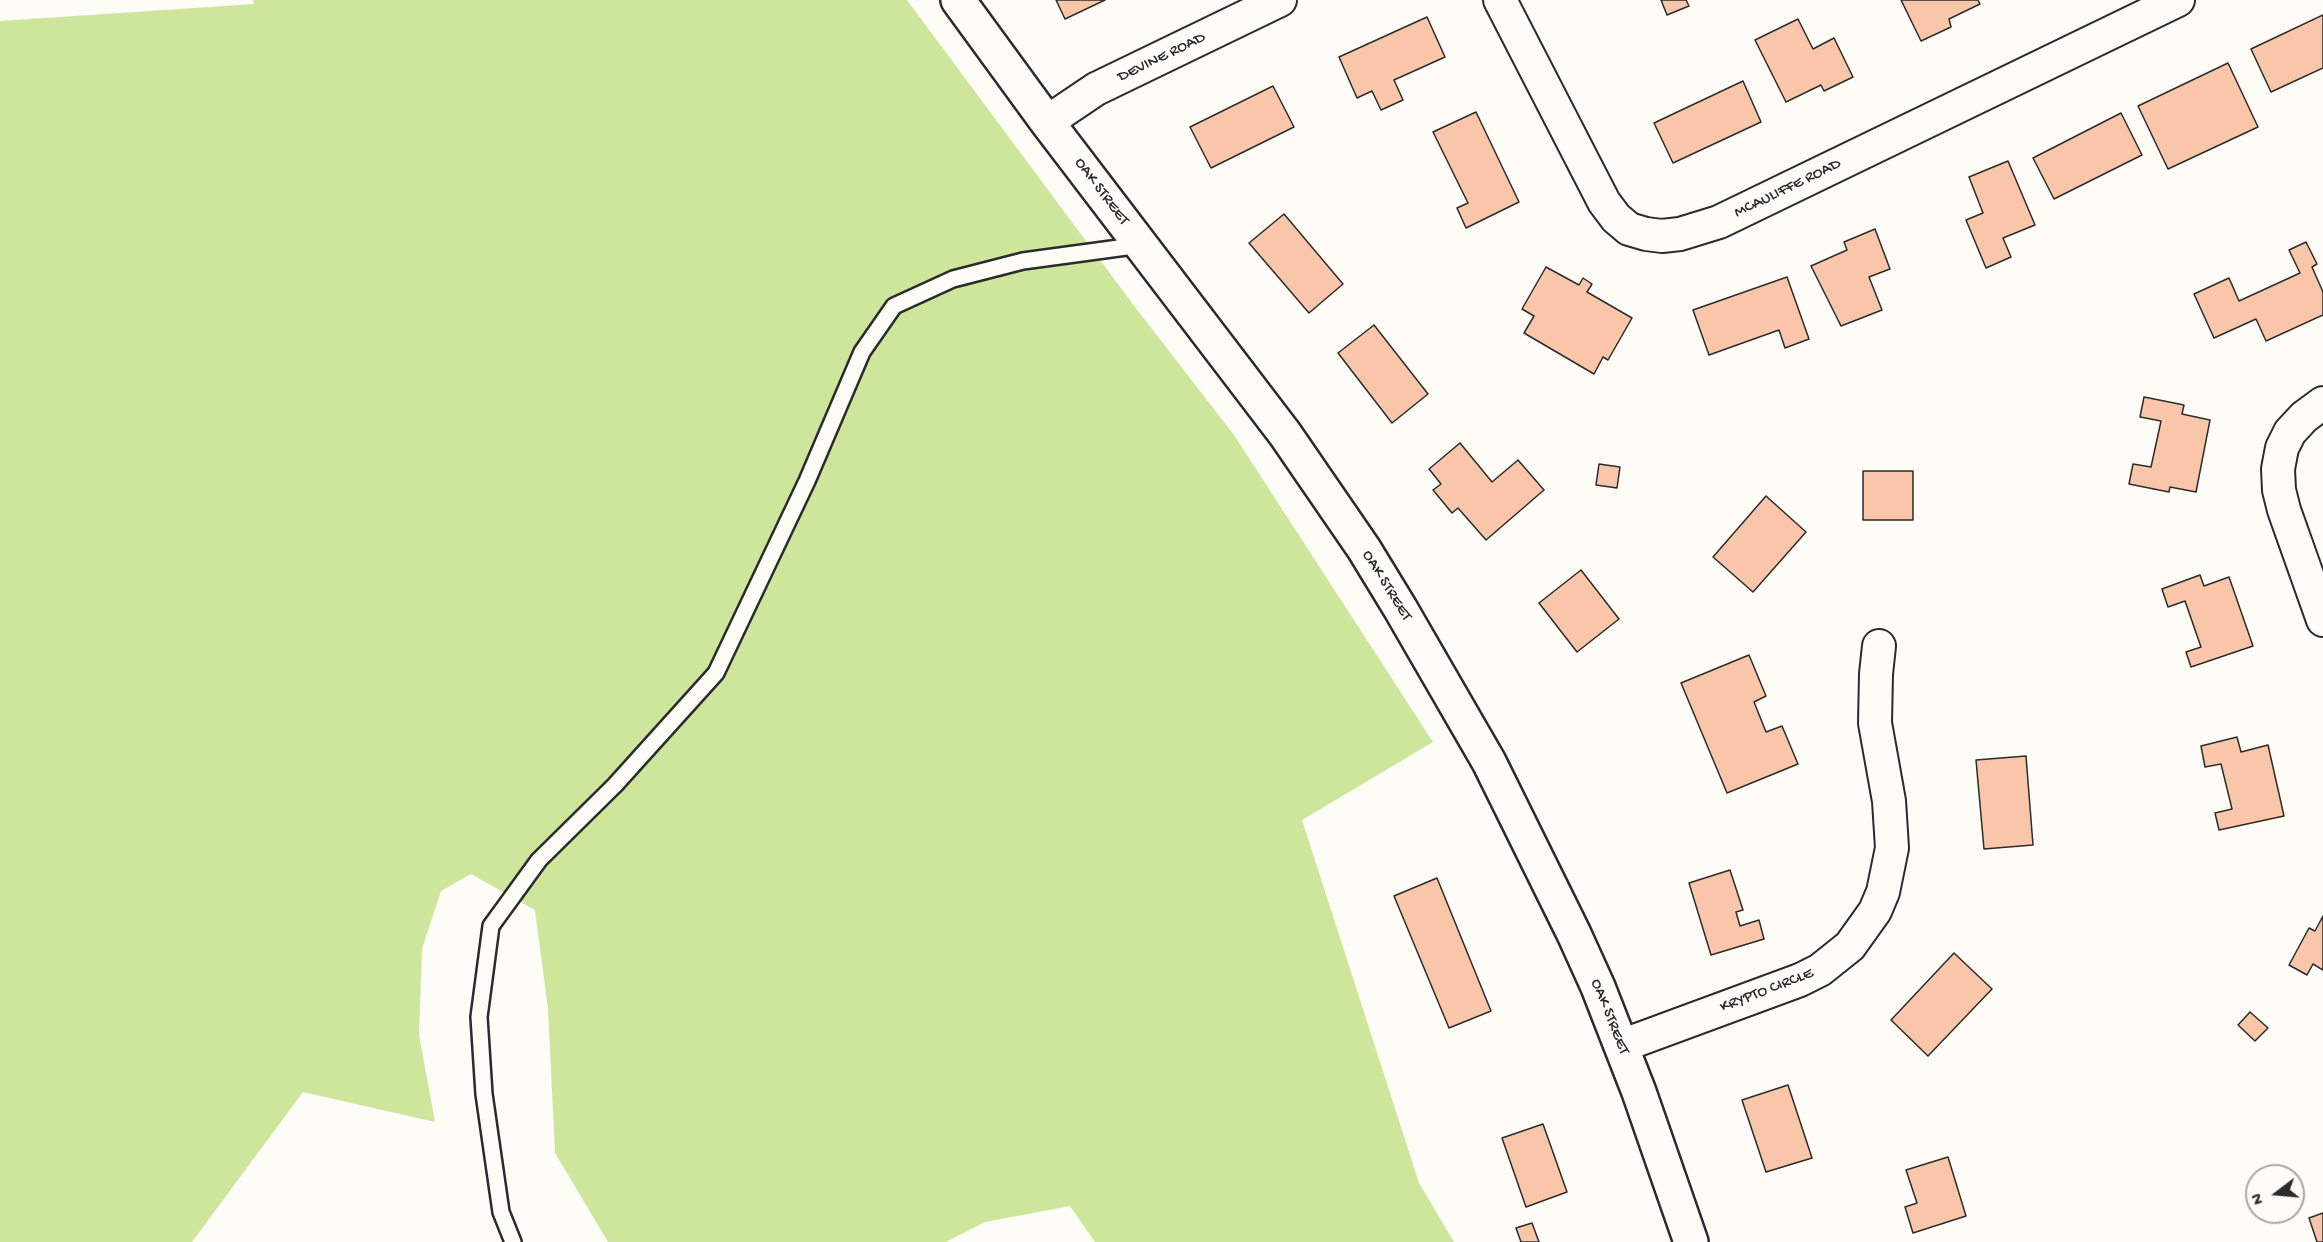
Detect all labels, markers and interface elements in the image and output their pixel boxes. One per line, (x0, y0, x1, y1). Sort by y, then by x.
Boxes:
street label: DEVINE ROAD (1115, 28, 1209, 88)
street label: OAK STREET (1069, 154, 1133, 230)
street label: MCAULIFFE ROAD (1732, 155, 1844, 223)
street label: OAK STREET (1357, 547, 1415, 625)
street label: KRYPTO CIRCLE (1718, 964, 1816, 1018)
street label: OAK STREET (1585, 976, 1633, 1058)
north arrow (2245, 1164, 2305, 1224)
text: N (2249, 1191, 2270, 1206)

